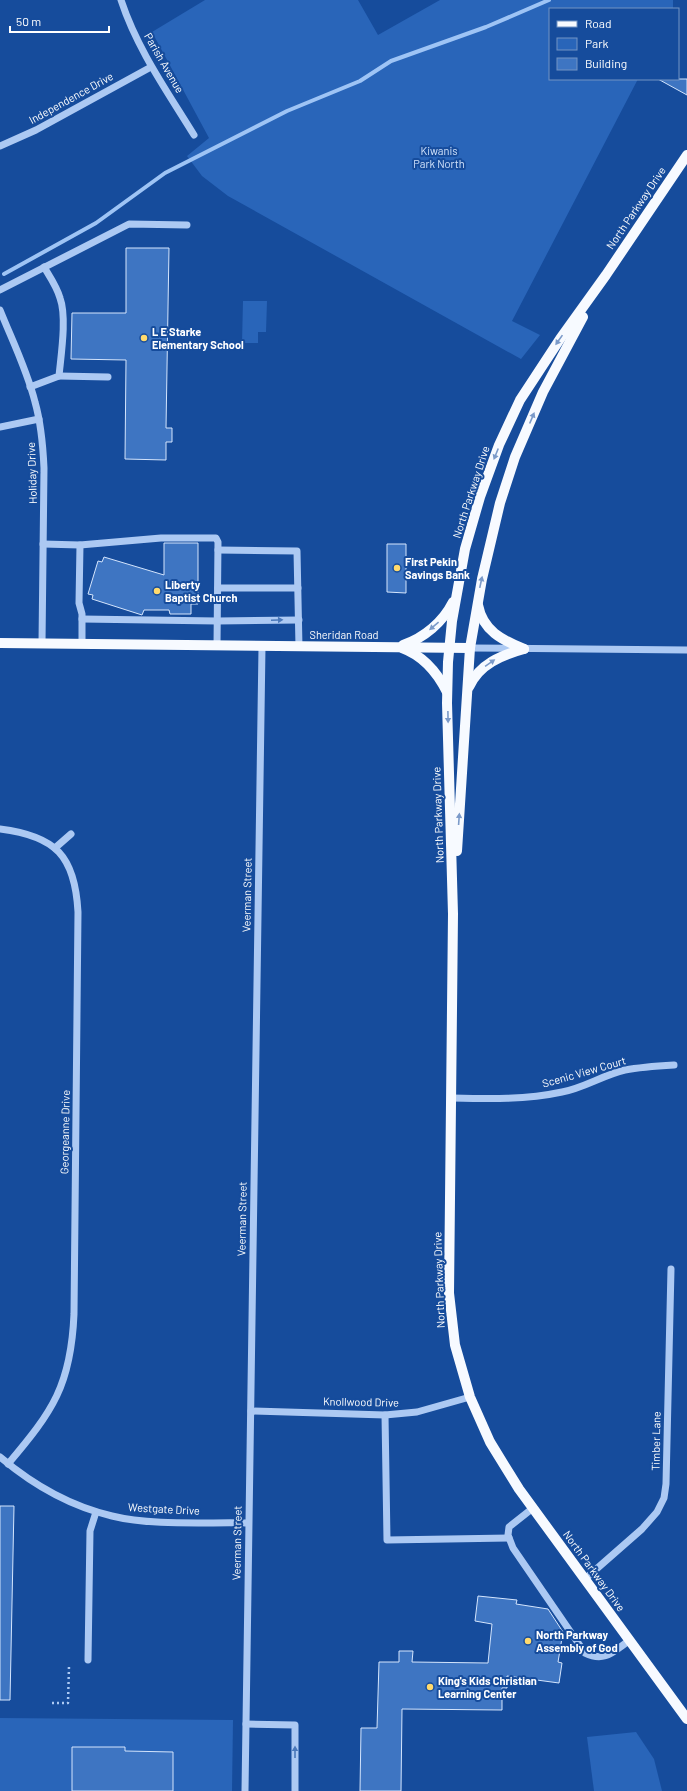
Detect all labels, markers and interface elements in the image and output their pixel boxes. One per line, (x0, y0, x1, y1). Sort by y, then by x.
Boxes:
scale bar (10, 8, 109, 34)
legend (549, 8, 679, 80)
text: 50 m (16, 14, 41, 28)
text: Road (585, 16, 612, 30)
street label: Parish Avenue (142, 30, 187, 95)
text: Park (585, 36, 609, 50)
text: Building (585, 56, 627, 70)
street label: Independence Drive (26, 69, 115, 126)
park label: Kiwanis Park North (413, 144, 465, 170)
street label: North Parkway Drive (603, 164, 668, 251)
place label: L E Starke Elementary School (152, 325, 244, 351)
marker: L E Starke Elementary School (139, 333, 149, 343)
one-way arrow (555, 335, 563, 346)
one-way arrow (529, 412, 535, 423)
street label: Holiday Drive (24, 442, 39, 504)
street label: North Parkway Drive (449, 444, 492, 540)
one-way arrow (492, 448, 498, 460)
place label: First Pekin Savings Bank (405, 555, 470, 581)
marker: First Pekin Savings Bank (392, 563, 402, 573)
one-way arrow (479, 575, 485, 588)
place label: Liberty Baptist Church (165, 578, 237, 604)
marker: Liberty Baptist Church (152, 586, 162, 596)
one-way arrow (271, 617, 283, 624)
one-way arrow (429, 622, 440, 631)
street label: Sheridan Road (309, 628, 379, 641)
one-way arrow (484, 659, 495, 667)
one-way arrow (445, 711, 451, 724)
street label: North Parkway Drive (429, 766, 446, 863)
one-way arrow (455, 813, 462, 825)
street label: Veerman Street (239, 858, 254, 932)
street label: Scenic View Court (541, 1053, 627, 1090)
street label: Georgeanne Drive (57, 1090, 72, 1174)
street label: Veerman Street (234, 1182, 249, 1256)
street label: North Parkway Drive (430, 1231, 447, 1328)
street label: Knollwood Drive (323, 1394, 399, 1409)
street label: Timber Lane (648, 1411, 663, 1471)
street label: Westgate Drive (128, 1500, 200, 1517)
street label: Veerman Street (229, 1506, 244, 1580)
street label: North Parkway Drive (561, 1528, 628, 1614)
place label: North Parkway Assembly of God (536, 1628, 618, 1654)
marker: North Parkway Assembly of God (523, 1636, 533, 1646)
place label: King's Kids Christian Learning Center (438, 1674, 537, 1700)
marker: King's Kids Christian Learning Center (425, 1682, 435, 1692)
one-way arrow (292, 1745, 298, 1758)

